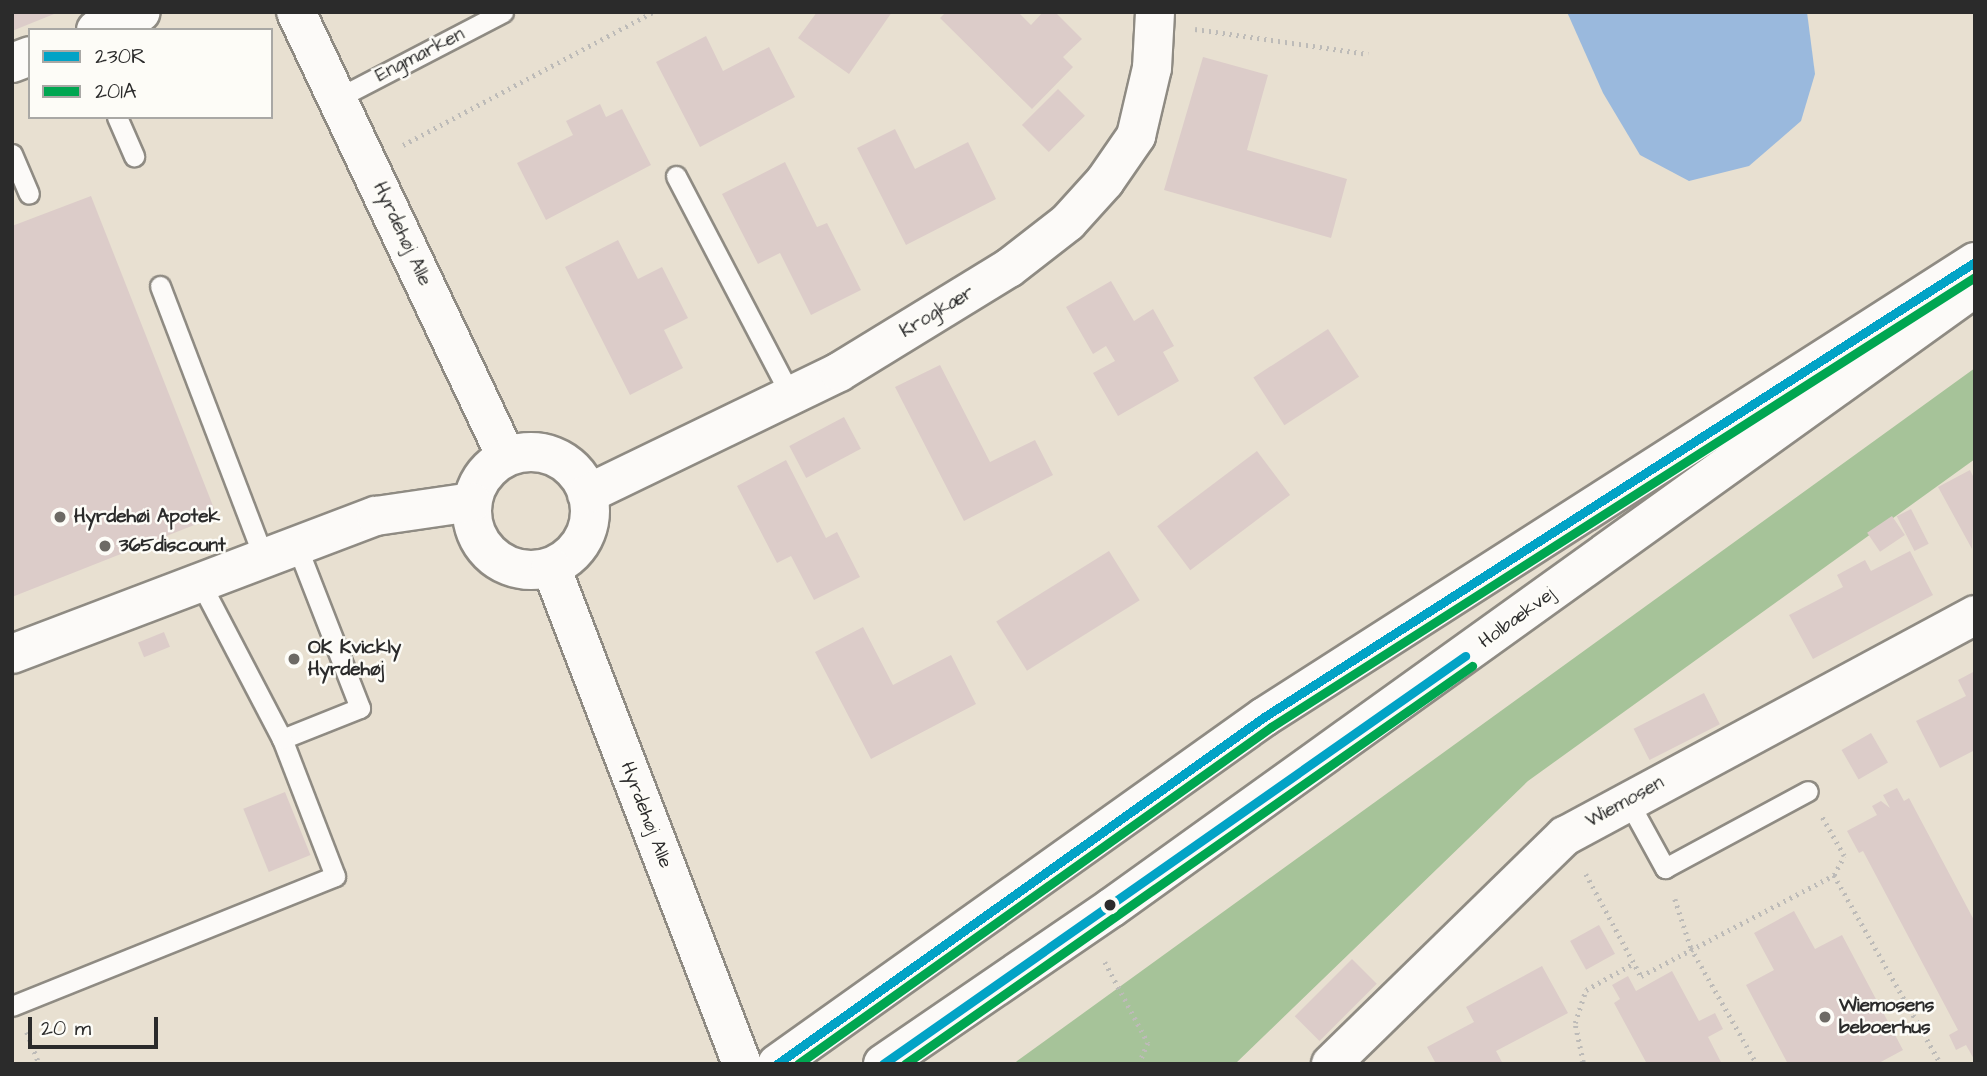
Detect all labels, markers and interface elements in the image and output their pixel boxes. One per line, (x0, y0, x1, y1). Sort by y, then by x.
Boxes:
street label: Engmarken (372, 23, 468, 87)
legend (28, 28, 273, 119)
text: 230R (95, 42, 146, 71)
text: 201A (95, 77, 136, 106)
street label: Hyrdehøj Alle (368, 178, 436, 290)
street label: Krogkær (896, 281, 978, 343)
place label: Hyrdehøi Apotek (74, 506, 220, 528)
marker: Hyrdehøi Apotek (52, 509, 68, 525)
place label: 365discount (119, 535, 226, 557)
marker: 365discount (97, 538, 113, 554)
street label: Holbækvej (1474, 583, 1560, 653)
place label: OK Kvickly Hyrdehøj (308, 637, 401, 681)
marker: OK Kvickly Hyrdehøj (286, 651, 302, 667)
street label: Hyrdehøj Alle (615, 759, 677, 871)
street label: Wiemosen (1582, 771, 1668, 833)
unlabelled marker (1103, 898, 1117, 912)
place label: Wiemosens beboerhus (1839, 995, 1934, 1039)
scale bar (32, 1002, 161, 1046)
marker: Wiemosens beboerhus (1817, 1009, 1833, 1025)
text: 20 m (41, 1014, 91, 1043)

